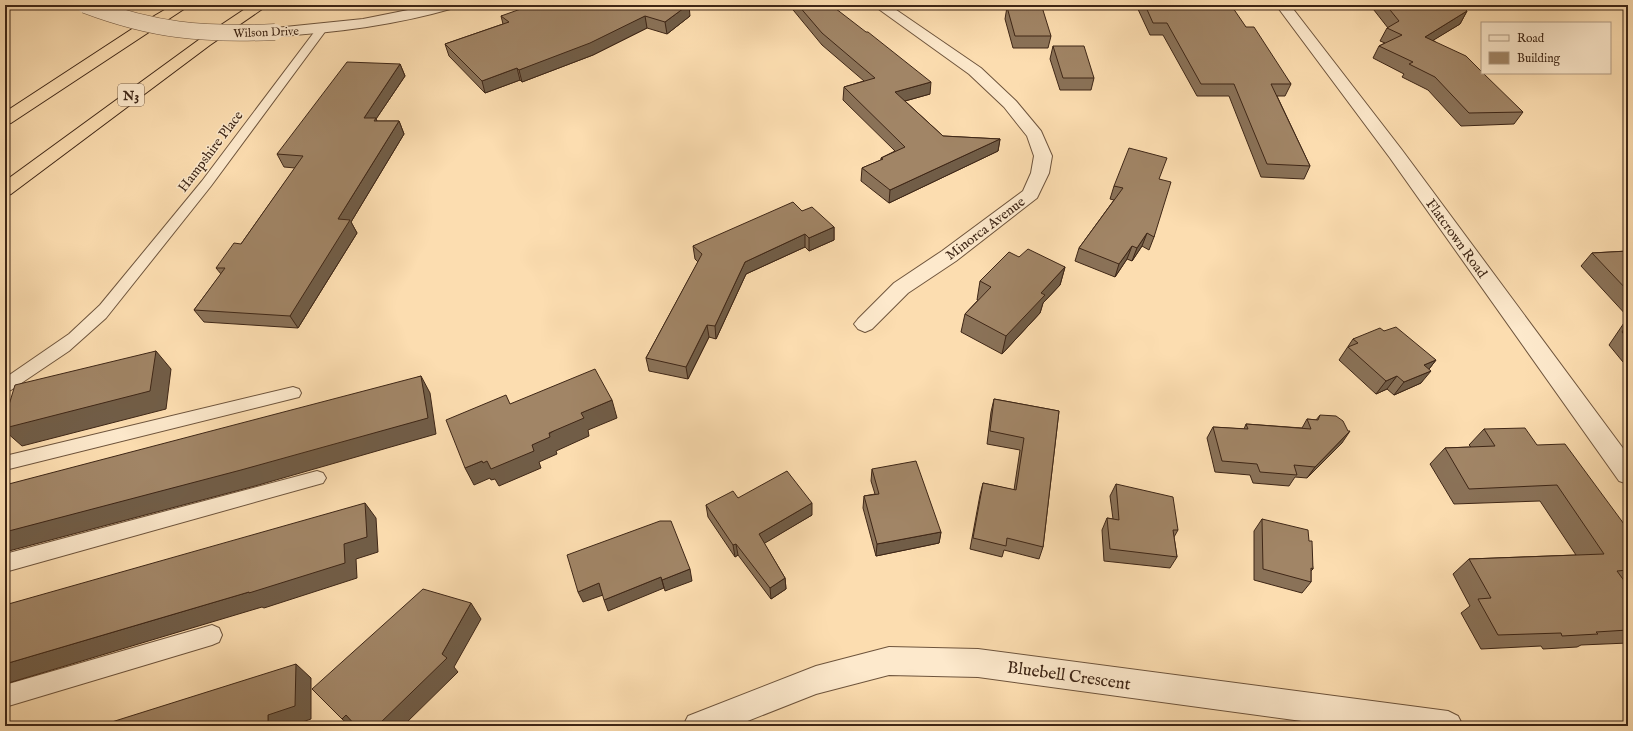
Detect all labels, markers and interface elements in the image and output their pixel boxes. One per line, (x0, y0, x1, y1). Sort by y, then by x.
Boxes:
legend (1481, 22, 1611, 74)
street label: Wilson Drive (233, 24, 300, 41)
text: Road (1517, 31, 1545, 46)
text: Building (1517, 51, 1561, 66)
road number: N3 (118, 84, 144, 106)
street label: Hampshire Place (174, 107, 248, 196)
street label: Minorca Avenue (942, 193, 1029, 265)
street label: Flatcrown Road (1421, 195, 1491, 282)
street label: Bluebell Crescent (1006, 657, 1132, 696)

